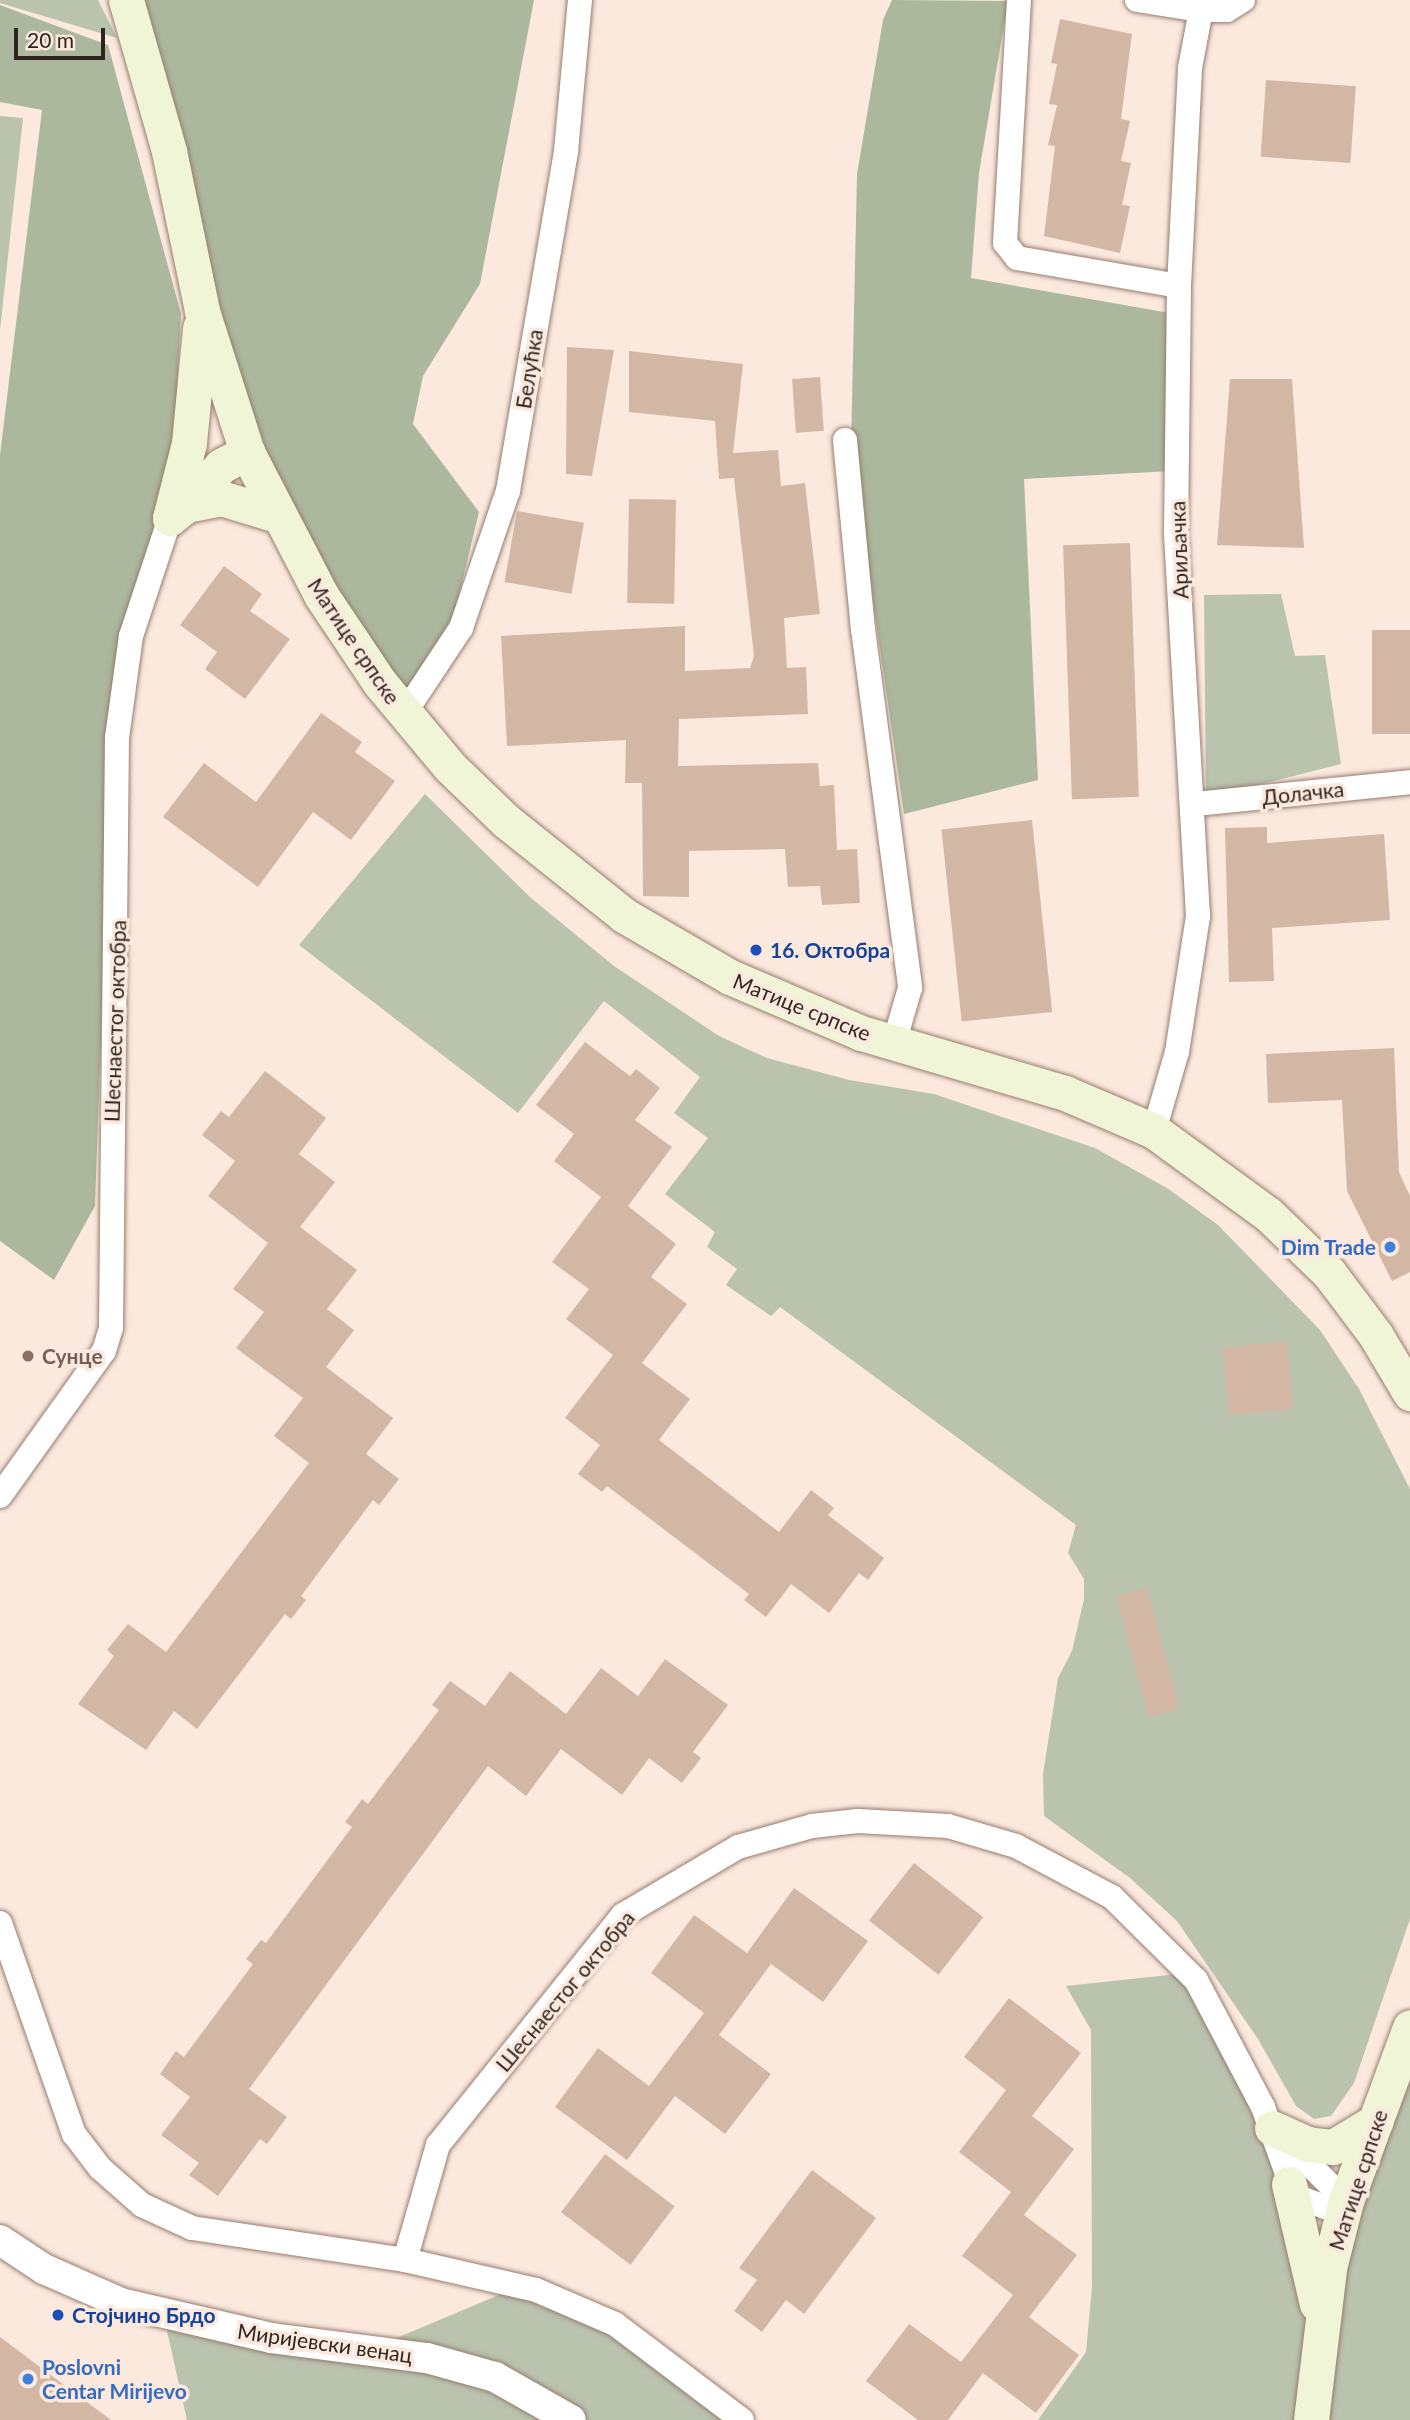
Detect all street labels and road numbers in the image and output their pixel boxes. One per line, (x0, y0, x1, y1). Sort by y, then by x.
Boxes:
street label: Белућка (510, 327, 548, 411)
street label: Ариљачка (1165, 501, 1193, 599)
street label: Матице српске (303, 573, 405, 709)
street label: Долачка (1261, 776, 1345, 810)
street label: Шеснаестог октобра (99, 919, 131, 1123)
street label: Матице српске (729, 968, 875, 1046)
street label: Шеснаестог октобра (490, 1905, 640, 2077)
street label: Матице српске (1323, 2107, 1393, 2253)
street label: Миријевски венац (236, 2318, 414, 2368)

